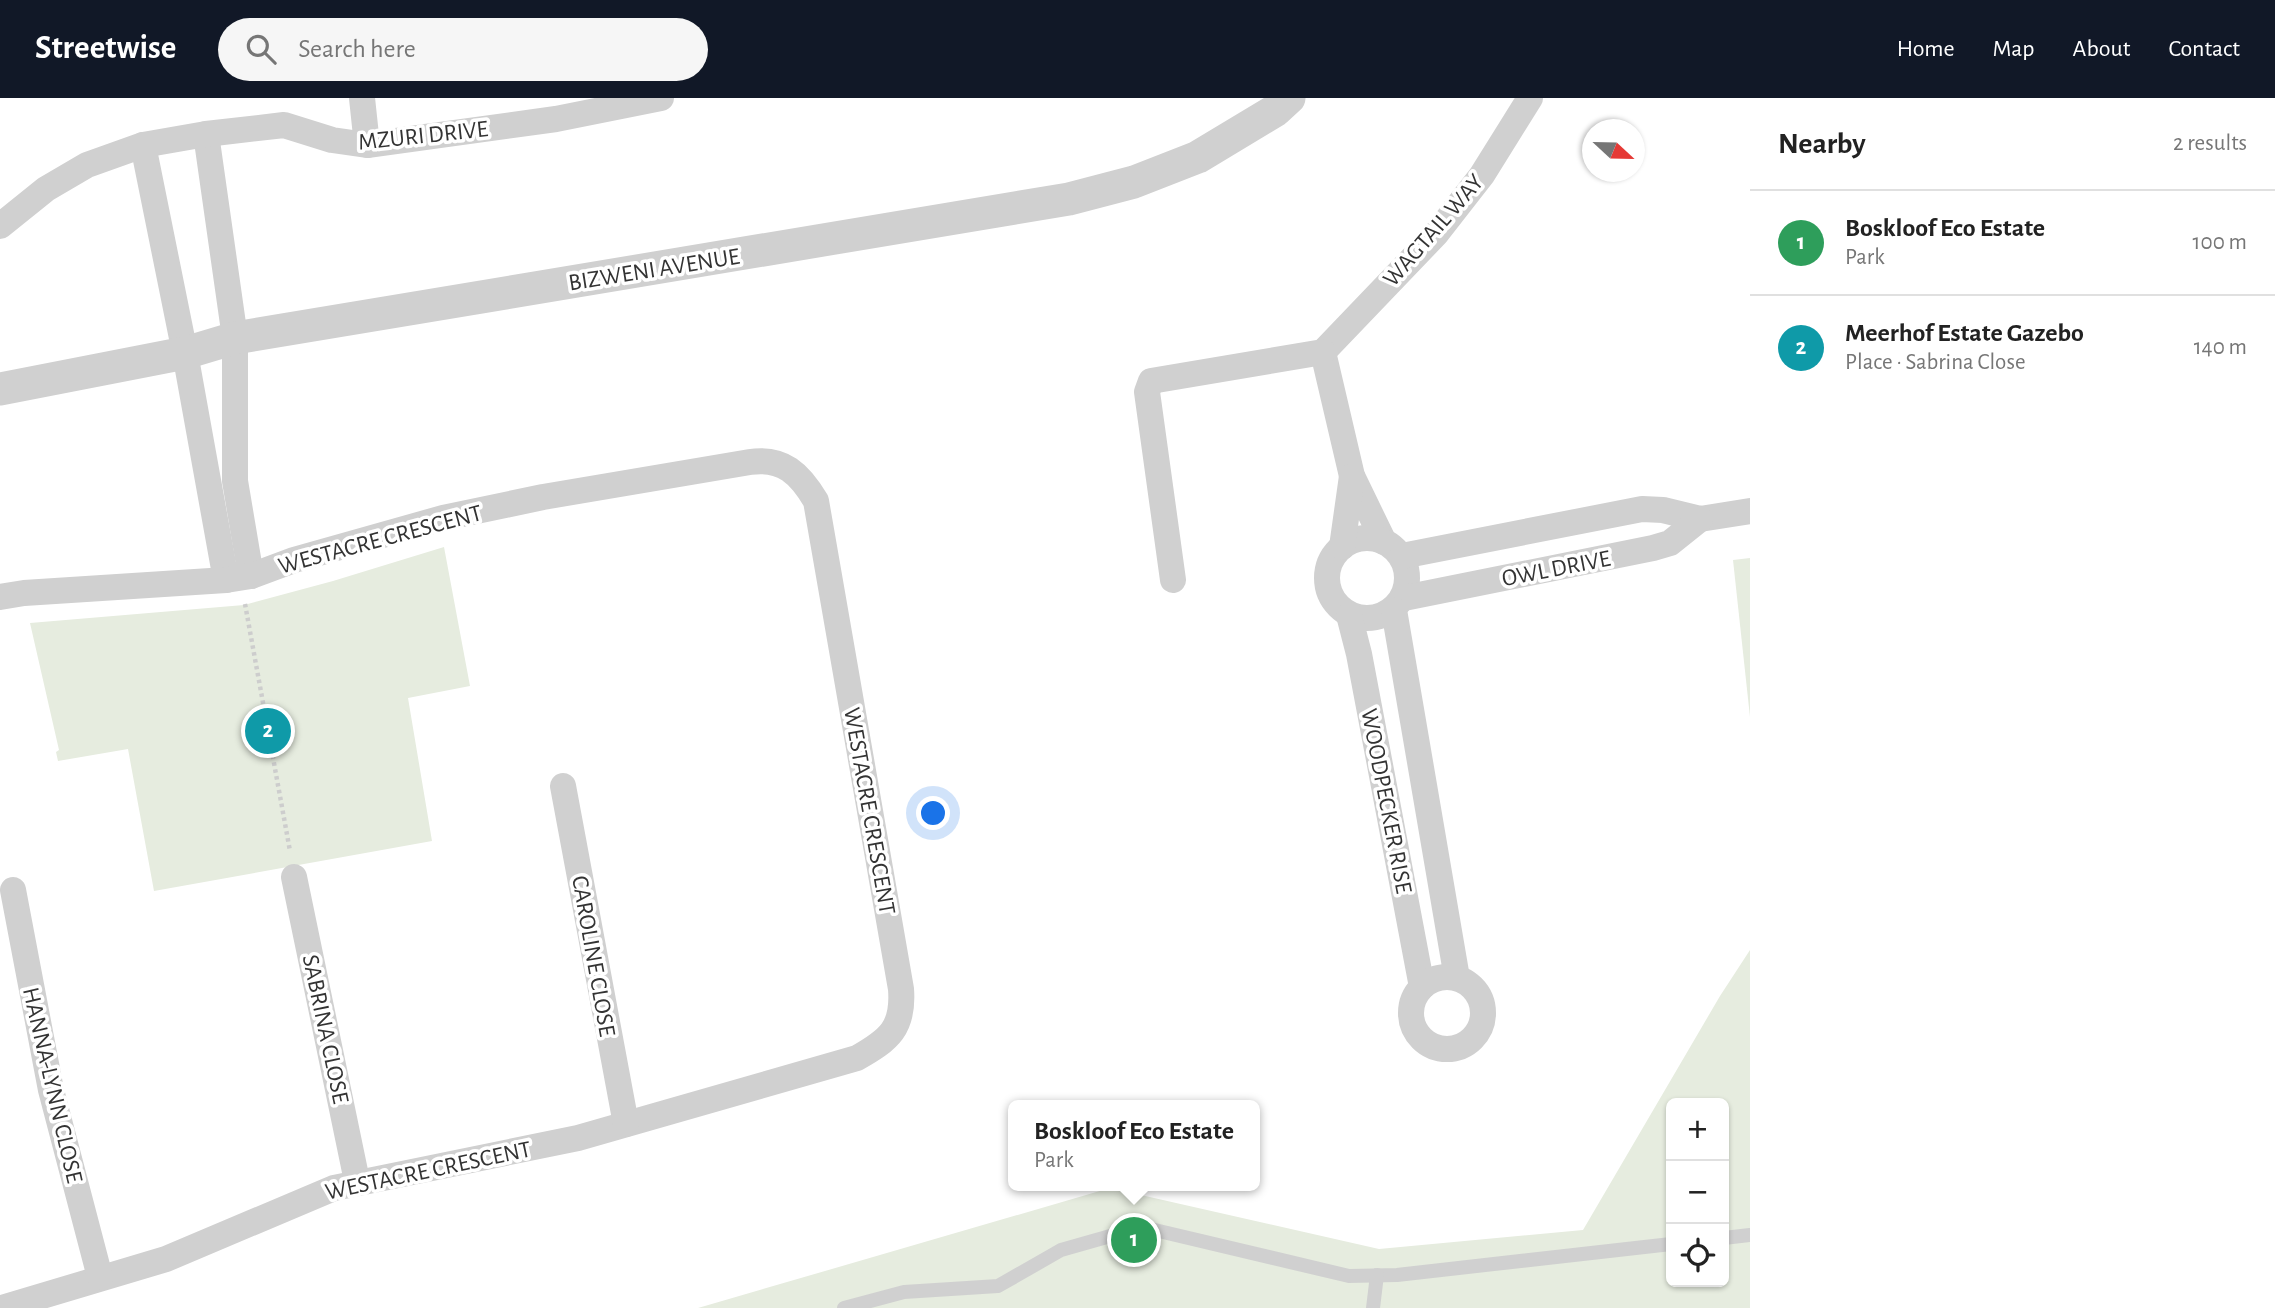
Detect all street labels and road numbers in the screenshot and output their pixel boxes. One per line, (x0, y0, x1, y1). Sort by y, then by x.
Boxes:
street label: MZURI DRIVE (357, 117, 490, 155)
street label: WAGTAIL WAY (1379, 170, 1489, 291)
street label: BIZWENI AVENUE (567, 245, 742, 295)
street label: WESTACRE CRESCENT (276, 501, 485, 579)
street label: OWL DRIVE (1500, 547, 1613, 591)
street label: WESTACRE CRESCENT (839, 706, 899, 917)
street label: WOODPECKER RISE (1356, 707, 1416, 896)
street label: CAROLINE CLOSE (567, 874, 619, 1039)
street label: SABRINA CLOSE (298, 952, 353, 1106)
street label: HANNA-LYNN CLOSE (18, 985, 86, 1186)
street label: WESTACRE CRESCENT (323, 1137, 534, 1205)

